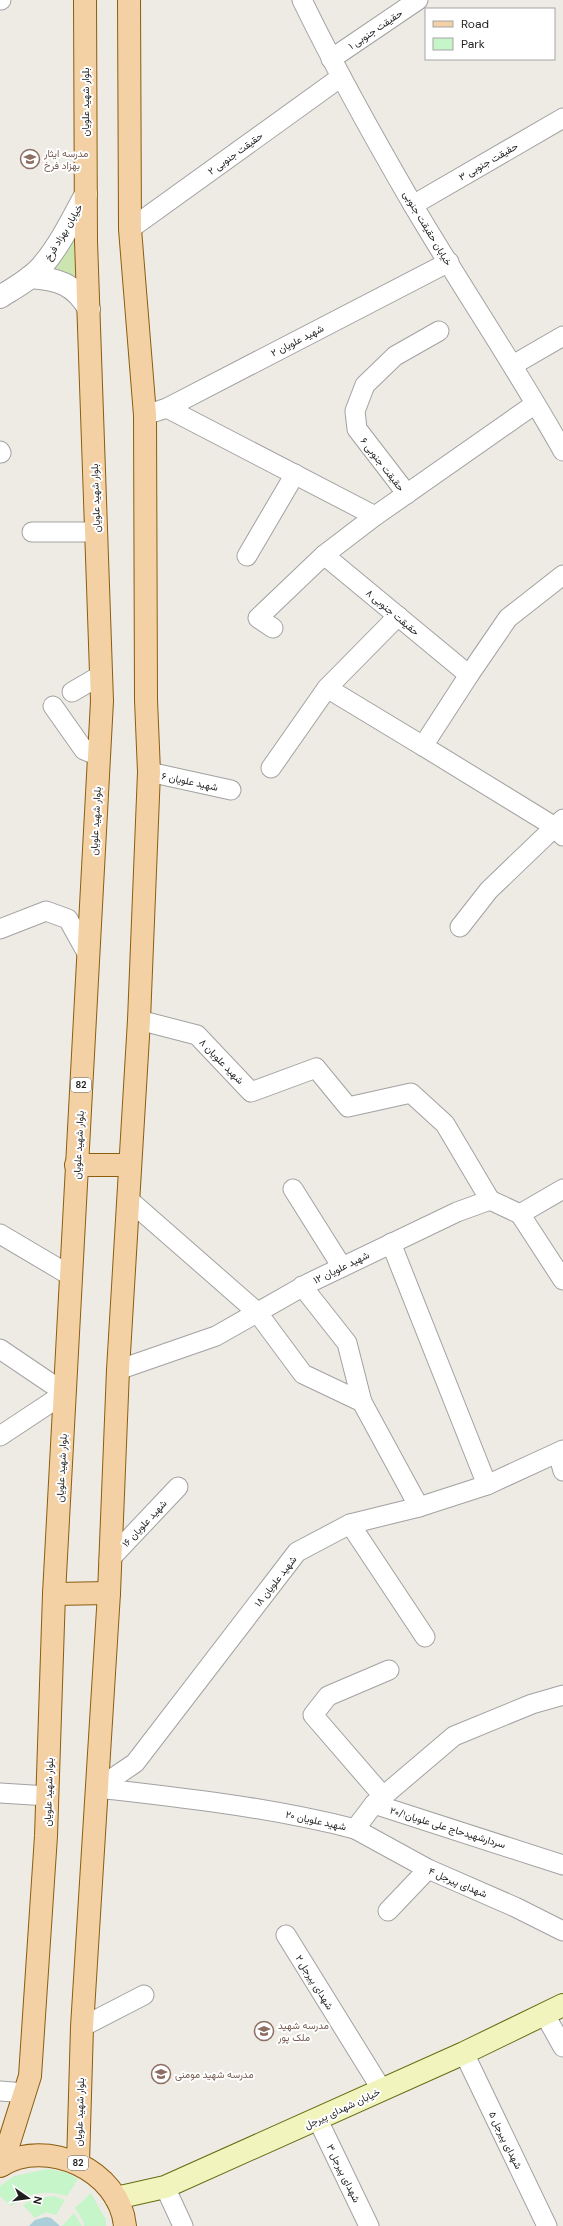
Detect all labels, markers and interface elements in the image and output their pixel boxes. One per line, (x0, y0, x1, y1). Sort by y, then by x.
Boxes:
street label: حقیقت جنوبی ۱ (346, 6, 405, 52)
legend (425, 8, 555, 60)
text: Road (461, 16, 489, 32)
text: Park (461, 36, 485, 52)
street label: بلوار شهید علویان (79, 68, 92, 136)
street label: حقیقت جنوبی ۲ (205, 129, 266, 178)
street label: حقیقت جنوبی ۳ (456, 139, 520, 184)
place label: مدرسه ایثار بهزاد فرخ (43, 147, 88, 172)
school or university icon: مدرسه ایثار بهزاد فرخ (19, 148, 41, 170)
street label: خیابان حقیقت جنوبی (400, 188, 455, 268)
street label: خیابان بهزاد فرخ (41, 201, 86, 263)
street label: شهید علویان ۲ (269, 322, 326, 359)
street label: حقیقت جنوبی ۶ (358, 435, 408, 494)
street label: بلوار شهید علویان (88, 463, 103, 533)
street label: حقیقت جنوبی ۸ (363, 586, 422, 639)
street label: شهید علویان ۶ (160, 769, 219, 794)
street label: بلوار شهید علویان (87, 786, 104, 856)
street label: شهید علویان ۸ (197, 1036, 247, 1087)
road number: 82 (71, 1078, 91, 1092)
street label: بلوار شهید علویان (70, 1110, 87, 1180)
street label: شهید علویان ۱۲ (311, 1248, 371, 1287)
street label: بلوار شهید علویان (53, 1433, 70, 1503)
street label: شهید علویان ۱۶ (119, 1497, 170, 1550)
street label: شهید علویان ۱۸ (251, 1553, 299, 1609)
street label: بلوار شهید علویان (41, 1757, 56, 1827)
street label: سردارشهیدحاج علی علویان۲۰/۱ (388, 1804, 507, 1851)
street label: شهید علویان ۲۰ (284, 1808, 348, 1833)
street label: شهدای پیرجل ۴ (426, 1864, 489, 1902)
street label: شهدای پیرجل ۲ (292, 1953, 337, 2013)
place label: مدرسه شهید ملک پور (277, 2019, 329, 2045)
school or university icon: مدرسه شهید ملک پور (253, 2020, 275, 2042)
school or university icon: مدرسه شهید مومنی (150, 2063, 172, 2085)
place label: مدرسه شهید مومنی (175, 2068, 253, 2081)
street label: بلوار شهید علویان (72, 2077, 87, 2147)
street label: خیابان شهدای پیرجل (302, 2085, 383, 2133)
street label: شهدای پیرجل ۵ (485, 2109, 525, 2172)
street label: شهدای پیرجل ۳ (323, 2142, 363, 2205)
road number: 82 (68, 2156, 88, 2170)
north arrow (8, 2178, 48, 2218)
text: N (30, 2195, 45, 2206)

